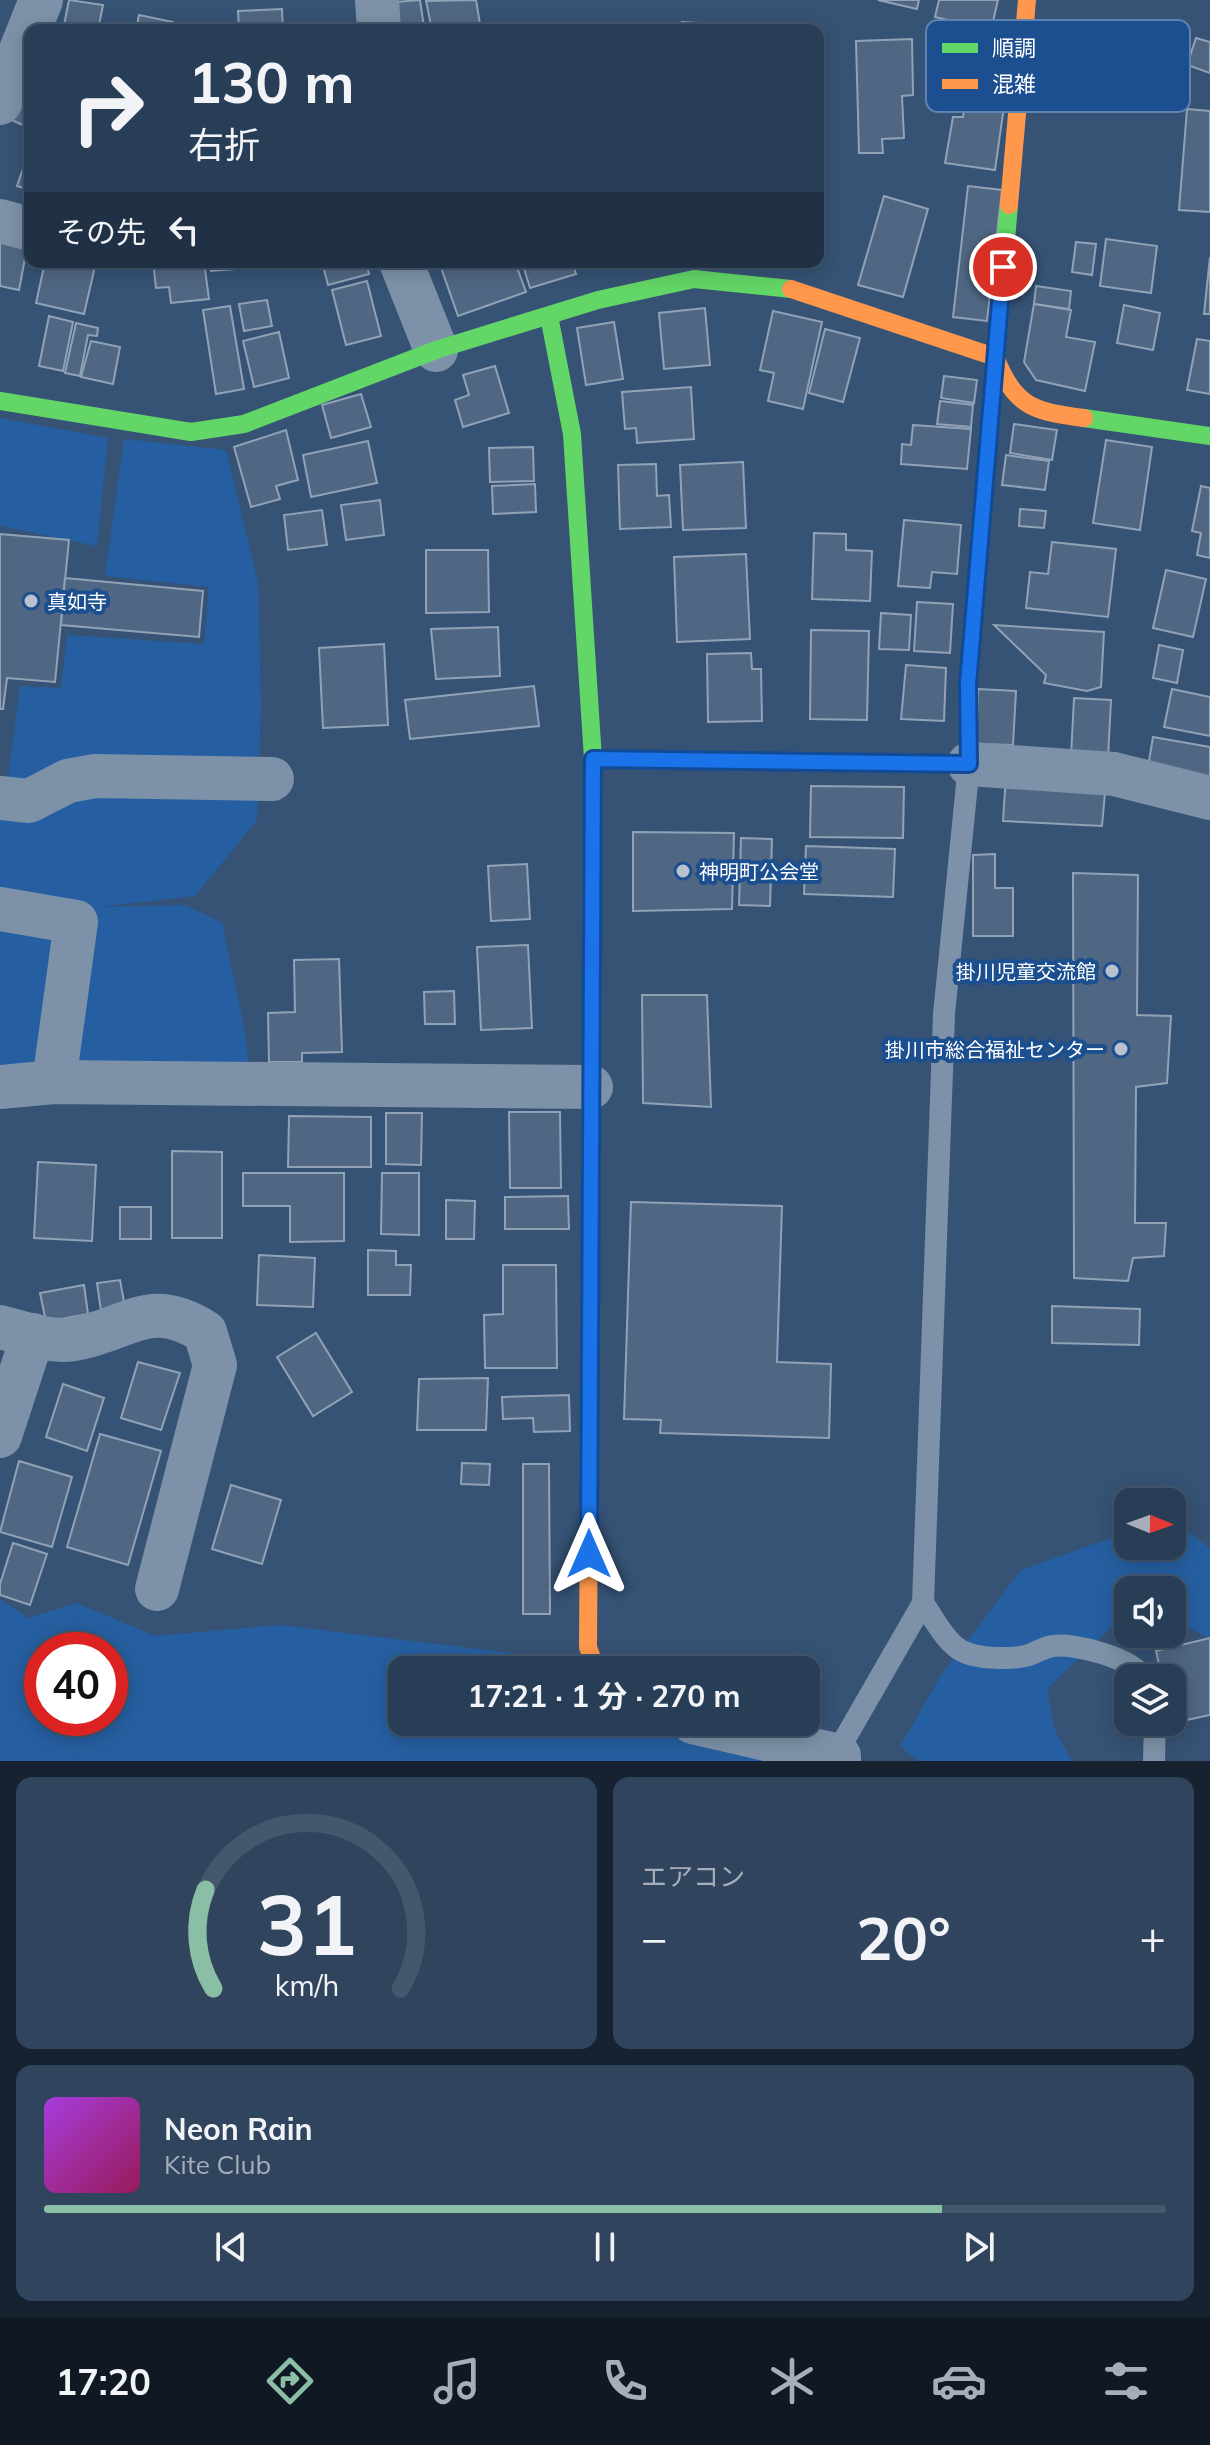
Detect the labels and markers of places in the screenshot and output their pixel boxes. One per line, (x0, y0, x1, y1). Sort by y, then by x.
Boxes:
pin (969, 233, 1037, 301)
place label: 真如寺 (47, 589, 107, 614)
marker: 真如寺 (22, 592, 40, 610)
place label: 神明町公会堂 (699, 859, 819, 884)
marker: 神明町公会堂 (674, 862, 692, 880)
place label: 掛川児童交流館 (956, 959, 1096, 984)
marker: 掛川児童交流館 (1103, 962, 1121, 980)
place label: 掛川市総合福祉センター (885, 1037, 1105, 1062)
marker: 掛川市総合福祉センター (1112, 1040, 1130, 1058)

